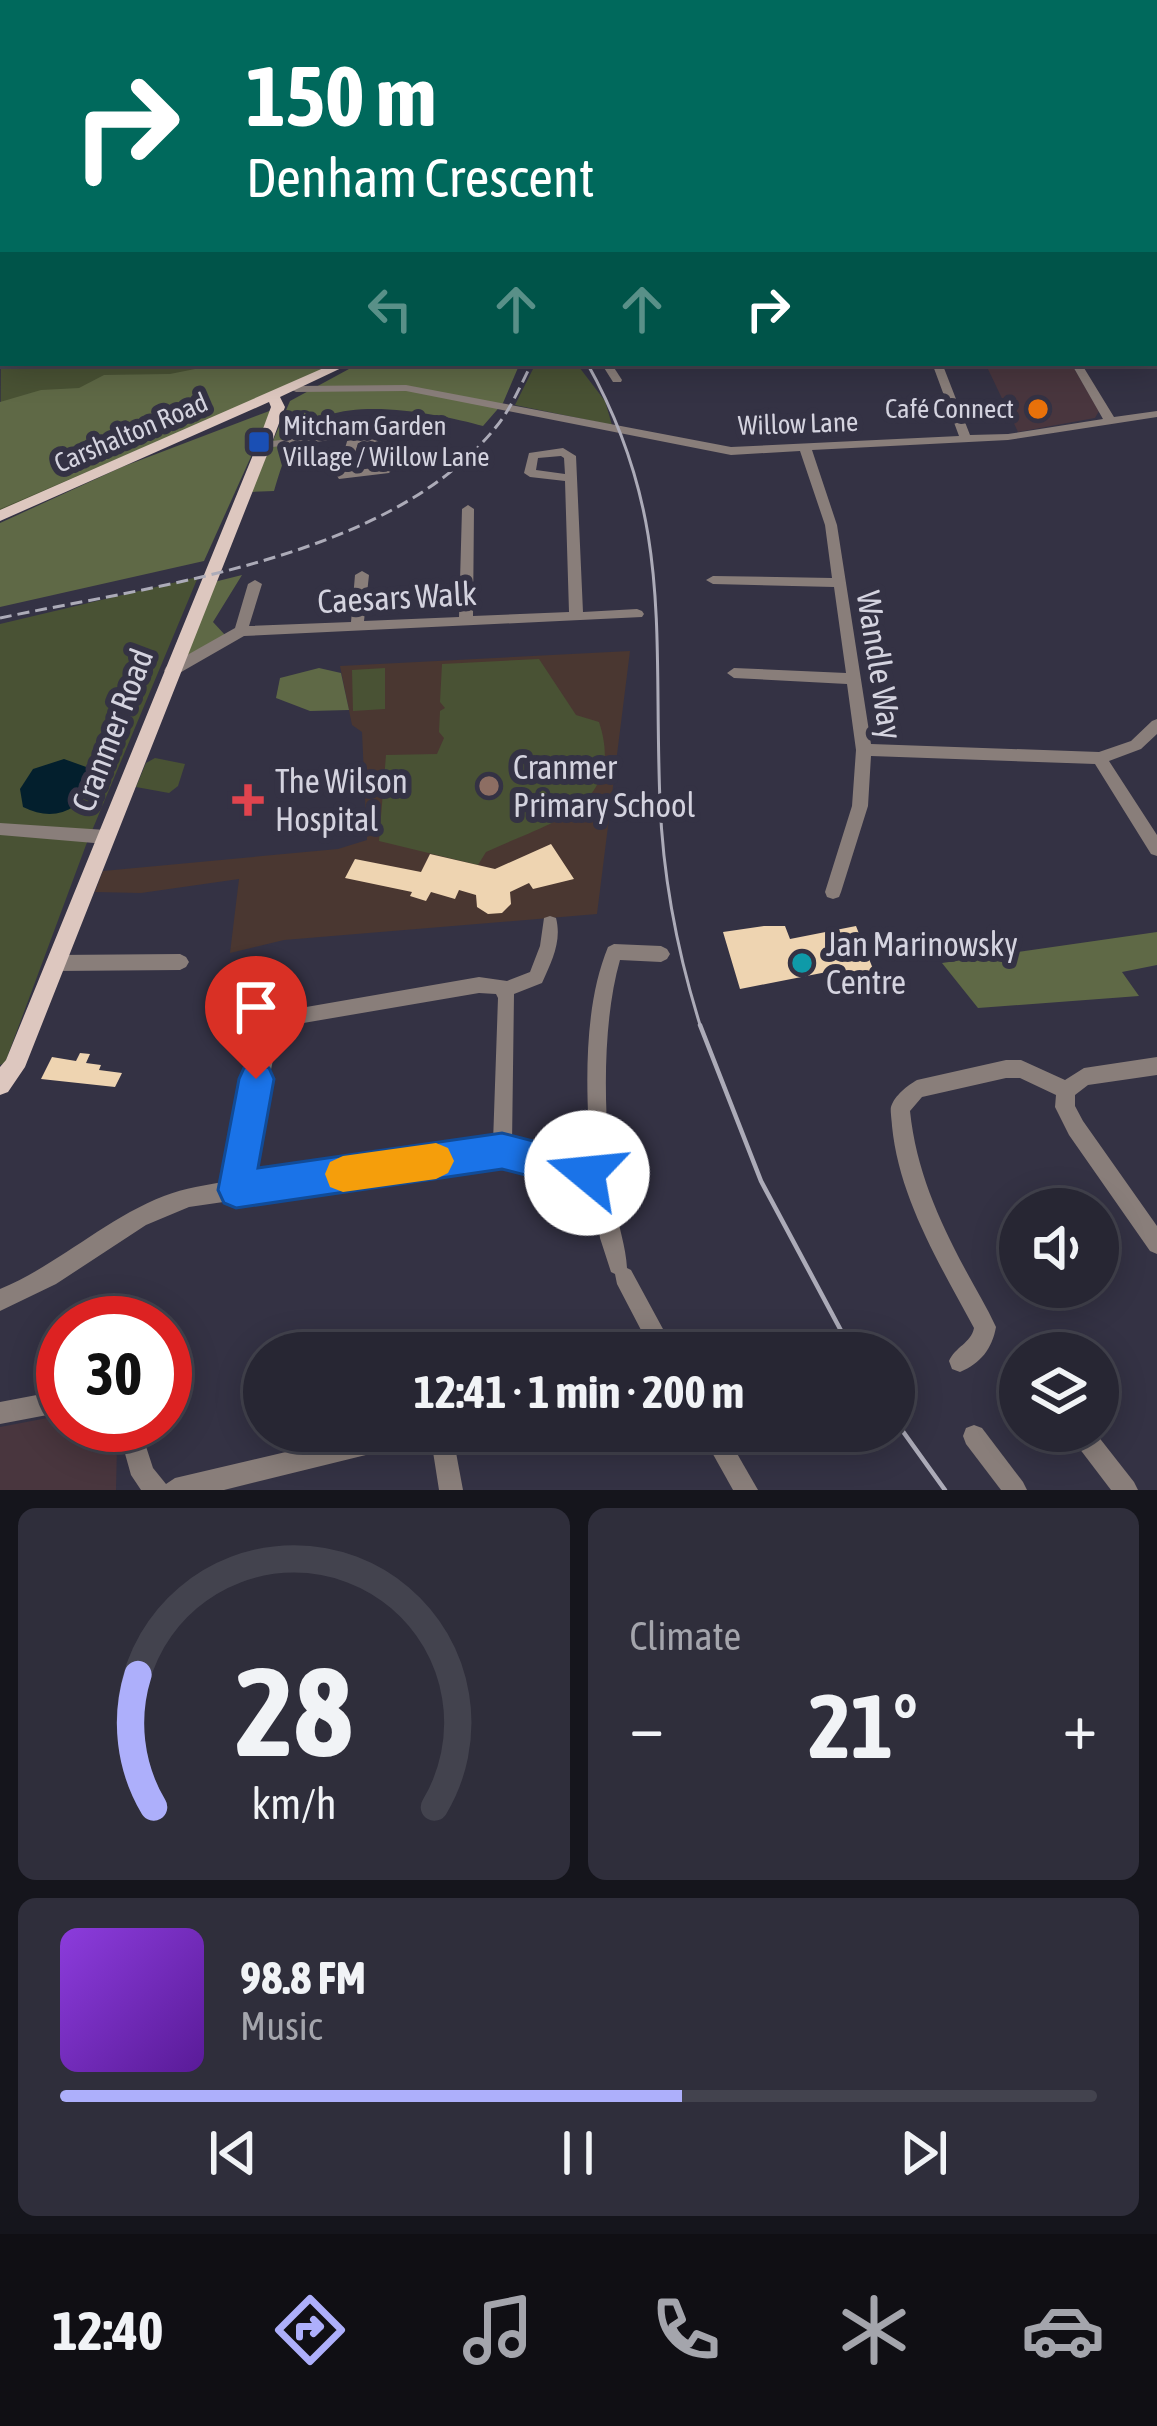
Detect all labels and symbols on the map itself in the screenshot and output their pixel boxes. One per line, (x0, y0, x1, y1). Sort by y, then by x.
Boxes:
street label: Carshalton Road (49, 386, 212, 479)
place label: Café Connect (885, 393, 1014, 424)
marker: Café Connect (1025, 396, 1051, 422)
street label: Willow Lane (737, 406, 859, 441)
place label: Mitcham Garden Village / Willow Lane (283, 410, 490, 472)
marker: Mitcham Garden Village / Willow Lane (246, 429, 272, 455)
street label: Caesars Walk (316, 574, 478, 620)
street label: Wandle Way (850, 588, 910, 742)
street label: Cranmer Road (64, 643, 160, 817)
place label: Cranmer Primary School (513, 748, 696, 824)
place label: The Wilson Hospital (275, 762, 408, 838)
marker: Cranmer Primary School (476, 773, 502, 799)
marker: The Wilson Hospital (232, 784, 264, 816)
place label: Jan Marinowsky Centre (826, 925, 1018, 1001)
marker: Jan Marinowsky Centre (789, 950, 815, 976)
pin (205, 956, 307, 1079)
position arrow (524, 1110, 650, 1236)
speed limit sign: 30 (36, 1296, 192, 1452)

